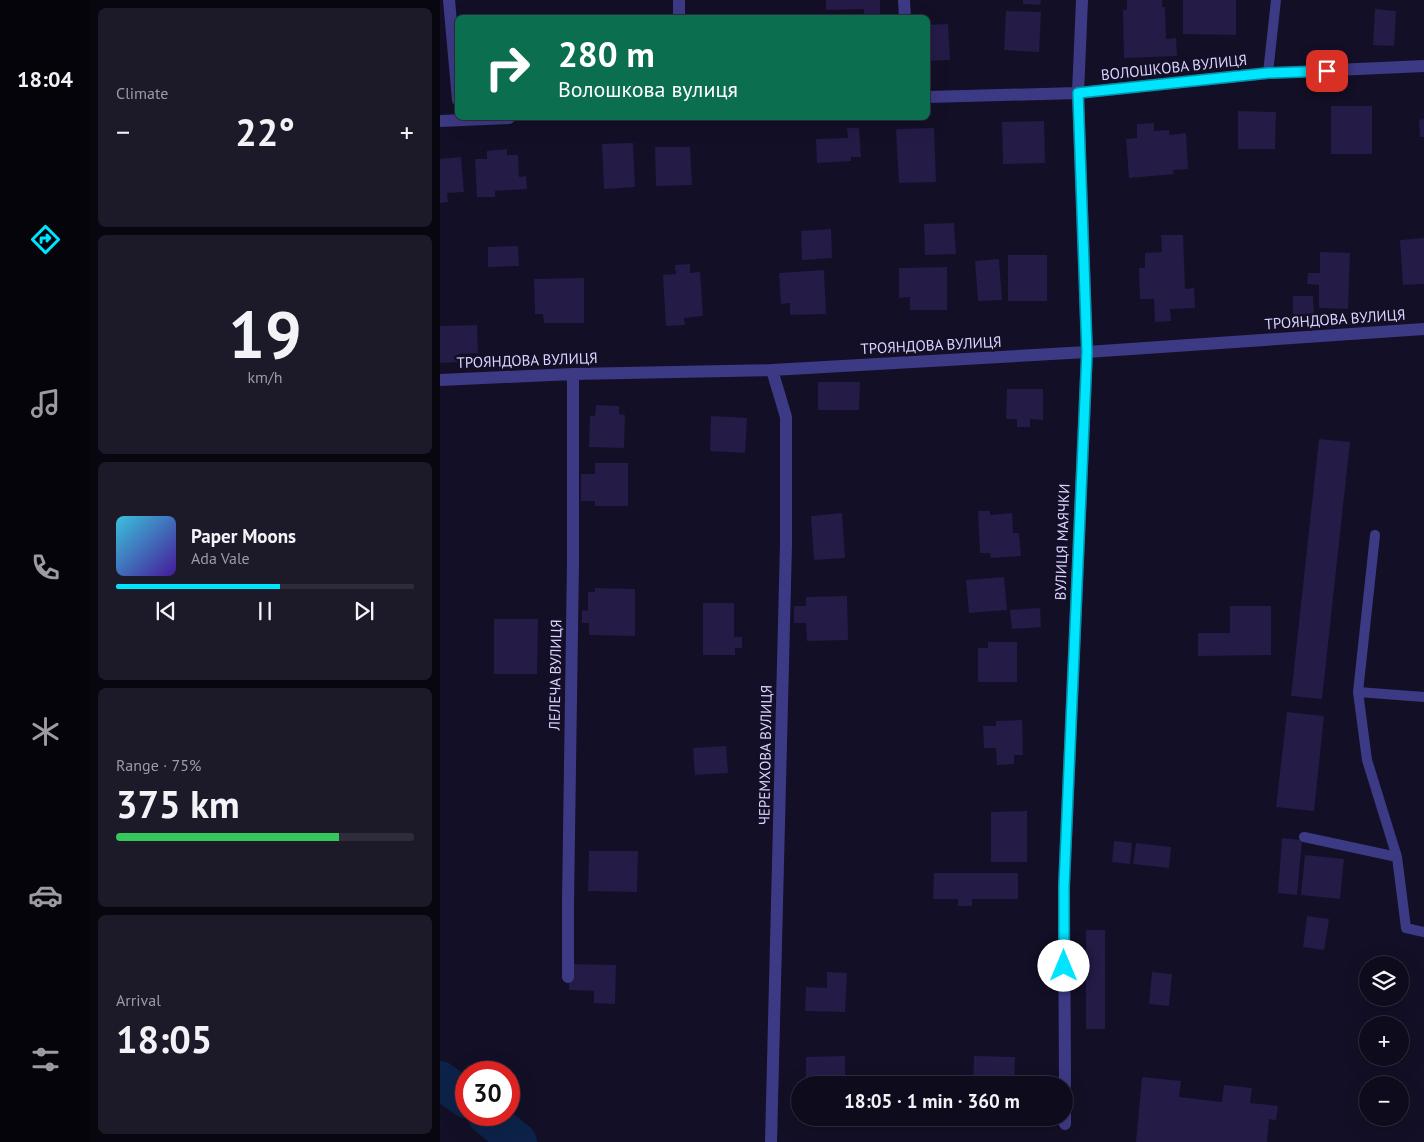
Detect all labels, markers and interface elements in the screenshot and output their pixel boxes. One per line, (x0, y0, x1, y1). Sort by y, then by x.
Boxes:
text: 280 m (558, 31, 655, 77)
icon: right (475, 35, 540, 100)
street label: ВОЛОШКОВА ВУЛИЦЯ (1100, 50, 1248, 84)
pin (1306, 50, 1348, 92)
icon: arrive (1313, 57, 1341, 85)
text: 18:04 (17, 65, 73, 93)
text: Волошкова вулиця (558, 75, 738, 103)
text: Climate (116, 83, 168, 103)
text: 22° (235, 107, 295, 156)
text: − (116, 113, 130, 150)
text: + (400, 113, 414, 150)
icon: directions (28, 222, 63, 257)
text: 19 (228, 292, 302, 376)
street label: ТРОЯНДОВА ВУЛИЦЯ (1264, 305, 1406, 333)
street label: ТРОЯНДОВА ВУЛИЦЯ (860, 332, 1002, 358)
street label: ТРОЯНДОВА ВУЛИЦЯ (456, 348, 598, 372)
text: km/h (247, 367, 283, 387)
icon: music (28, 386, 63, 421)
street label: ВУЛИЦЯ МАЯЧКИ (1050, 483, 1074, 601)
text: Paper Moons (191, 524, 296, 548)
text: Ada Vale (191, 548, 250, 568)
icon: phone (28, 550, 63, 585)
icon: previous (152, 597, 180, 625)
icon: pause (251, 597, 279, 625)
icon: next (350, 597, 378, 625)
street label: ЛЕЛЕЧА ВУЛИЦЯ (545, 619, 565, 732)
street label: ЧЕРЕМХОВА ВУЛИЦЯ (754, 685, 776, 825)
icon: climate (28, 714, 63, 749)
text: Range · 75% (116, 755, 201, 775)
text: 375 km (116, 779, 240, 828)
icon: car (28, 878, 63, 913)
position arrow (1037, 939, 1089, 991)
map controls (1359, 956, 1409, 1126)
button: layers (1359, 956, 1409, 1006)
text: Arrival (116, 990, 161, 1010)
text: 18:05 (116, 1014, 212, 1063)
button: + (1359, 1016, 1409, 1066)
icon: filters (28, 1042, 63, 1077)
speed limit sign: 30 (455, 1061, 520, 1126)
button: − (1359, 1076, 1409, 1126)
text: 18:05 · 1 min · 360 m (844, 1089, 1020, 1113)

